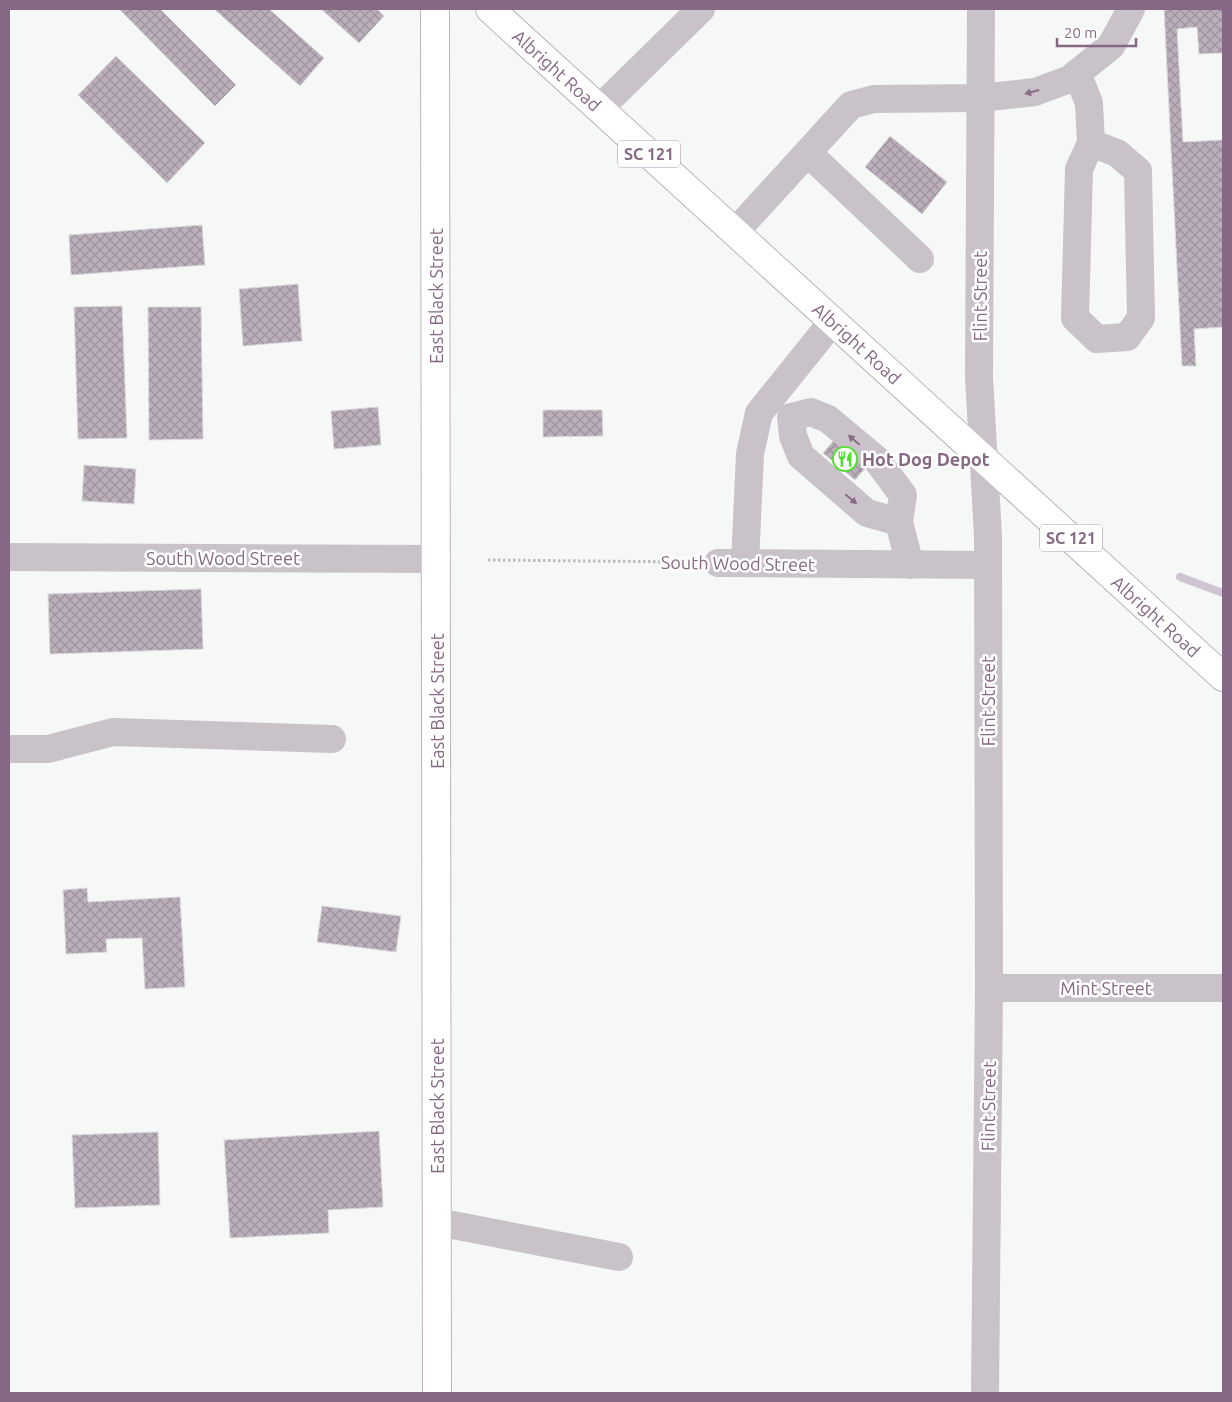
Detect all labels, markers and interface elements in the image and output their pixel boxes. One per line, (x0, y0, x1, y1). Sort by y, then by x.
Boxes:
scale bar (1057, 15, 1136, 47)
text: 20 m (1064, 24, 1097, 41)
street label: Albright Road (509, 25, 605, 115)
one-way arrow (1025, 88, 1040, 96)
road number: SC 121 (618, 140, 680, 168)
street label: East Black Street (426, 228, 446, 364)
street label: Flint Street (970, 251, 990, 341)
street label: Albright Road (809, 298, 905, 388)
one-way arrow (847, 435, 860, 446)
restaurant icon: Hot Dog Depot (832, 446, 858, 472)
place label: Hot Dog Depot (862, 449, 990, 469)
one-way arrow (845, 494, 858, 505)
road number: SC 121 (1040, 524, 1102, 552)
street label: South Wood Street (146, 548, 300, 568)
street label: South Wood Street (661, 552, 815, 574)
street label: Albright Road (1108, 571, 1204, 661)
street label: East Black Street (427, 633, 447, 769)
street label: Flint Street (978, 656, 998, 746)
street label: Mint Street (1060, 978, 1152, 998)
street label: East Black Street (427, 1038, 447, 1174)
street label: Flint Street (977, 1061, 999, 1151)

